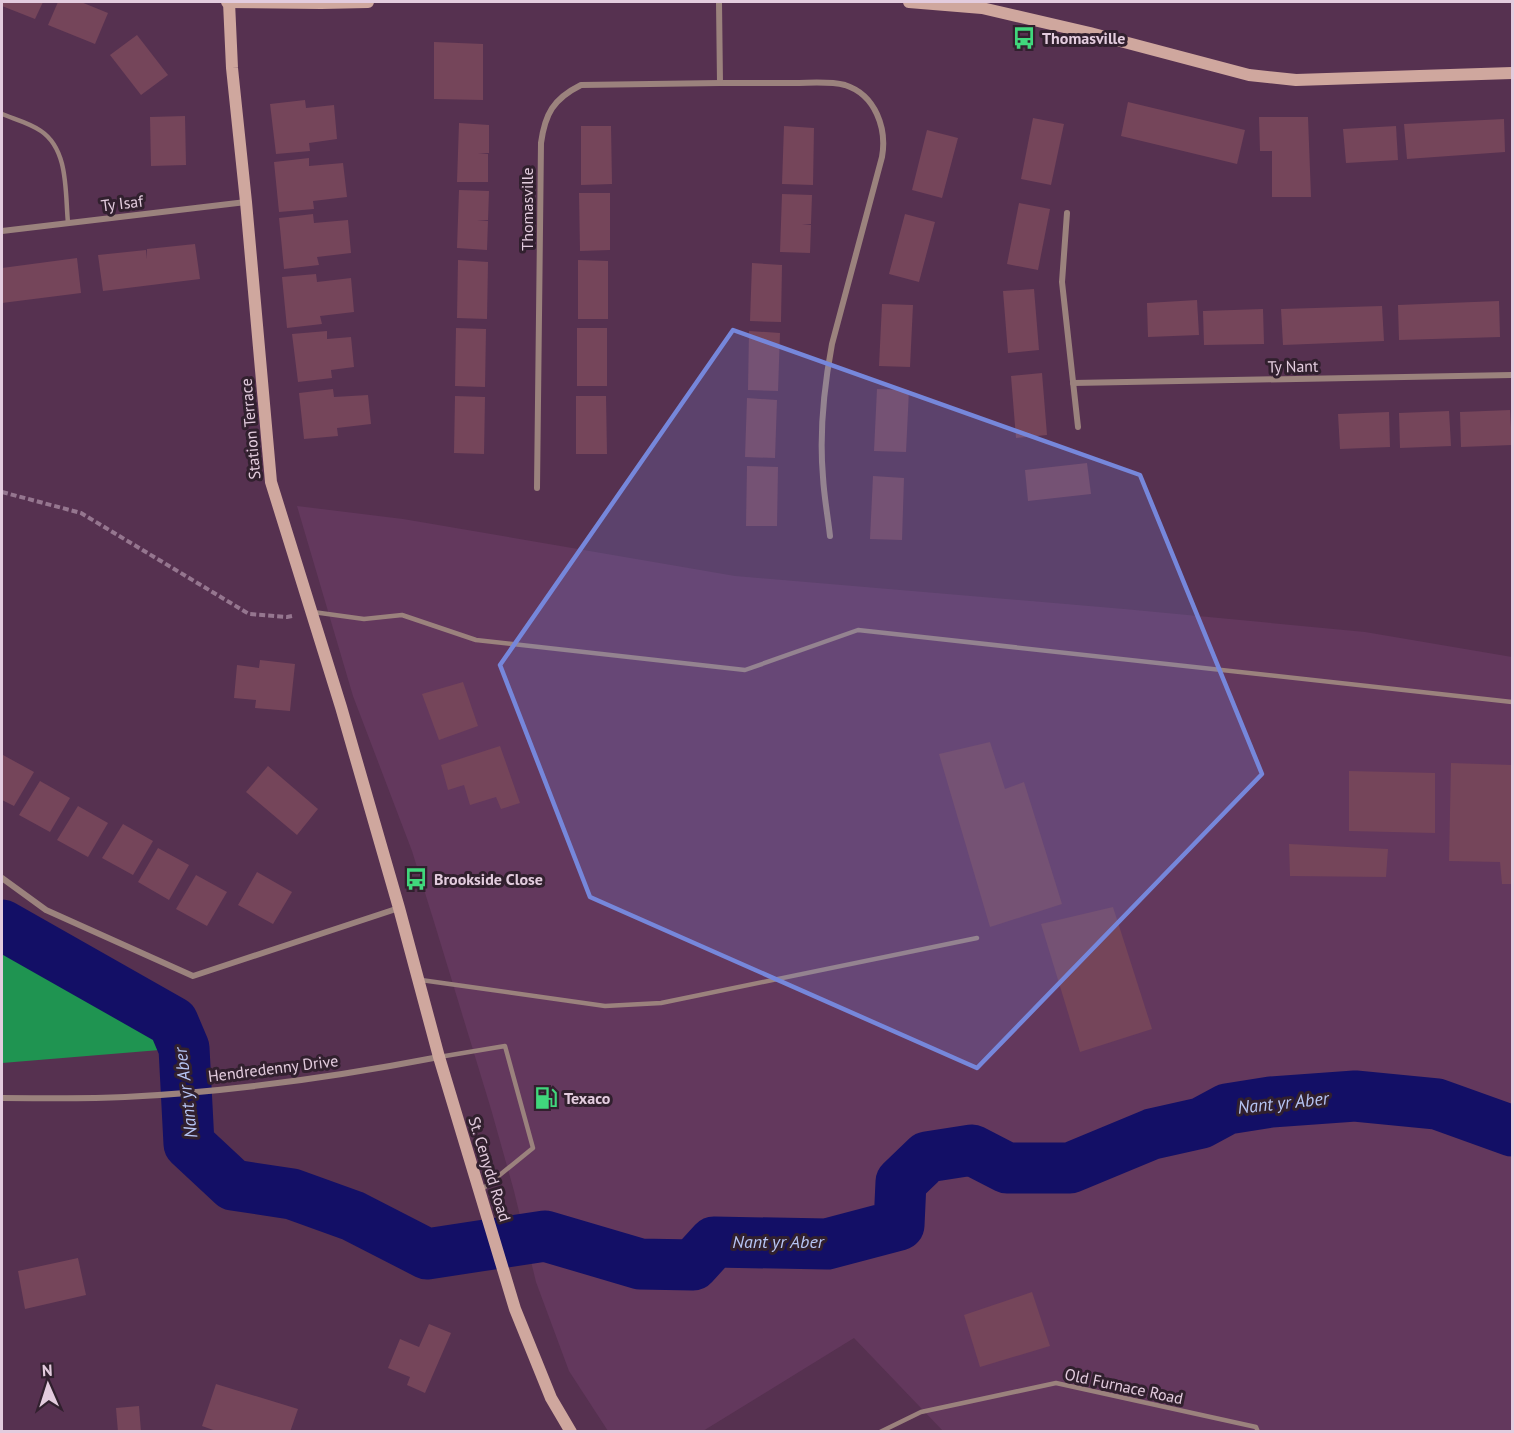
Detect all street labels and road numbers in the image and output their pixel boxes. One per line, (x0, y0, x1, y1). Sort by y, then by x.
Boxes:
street label: Thomasville (517, 167, 537, 251)
street label: Ty Isaf (100, 190, 145, 216)
street label: Ty Nant (1267, 356, 1319, 376)
street label: Station Terrace (236, 378, 264, 480)
street label: Hendredenny Drive (207, 1050, 339, 1086)
street label: St. Cenydd Road (465, 1114, 515, 1224)
street label: Old Furnace Road (1063, 1364, 1185, 1408)

